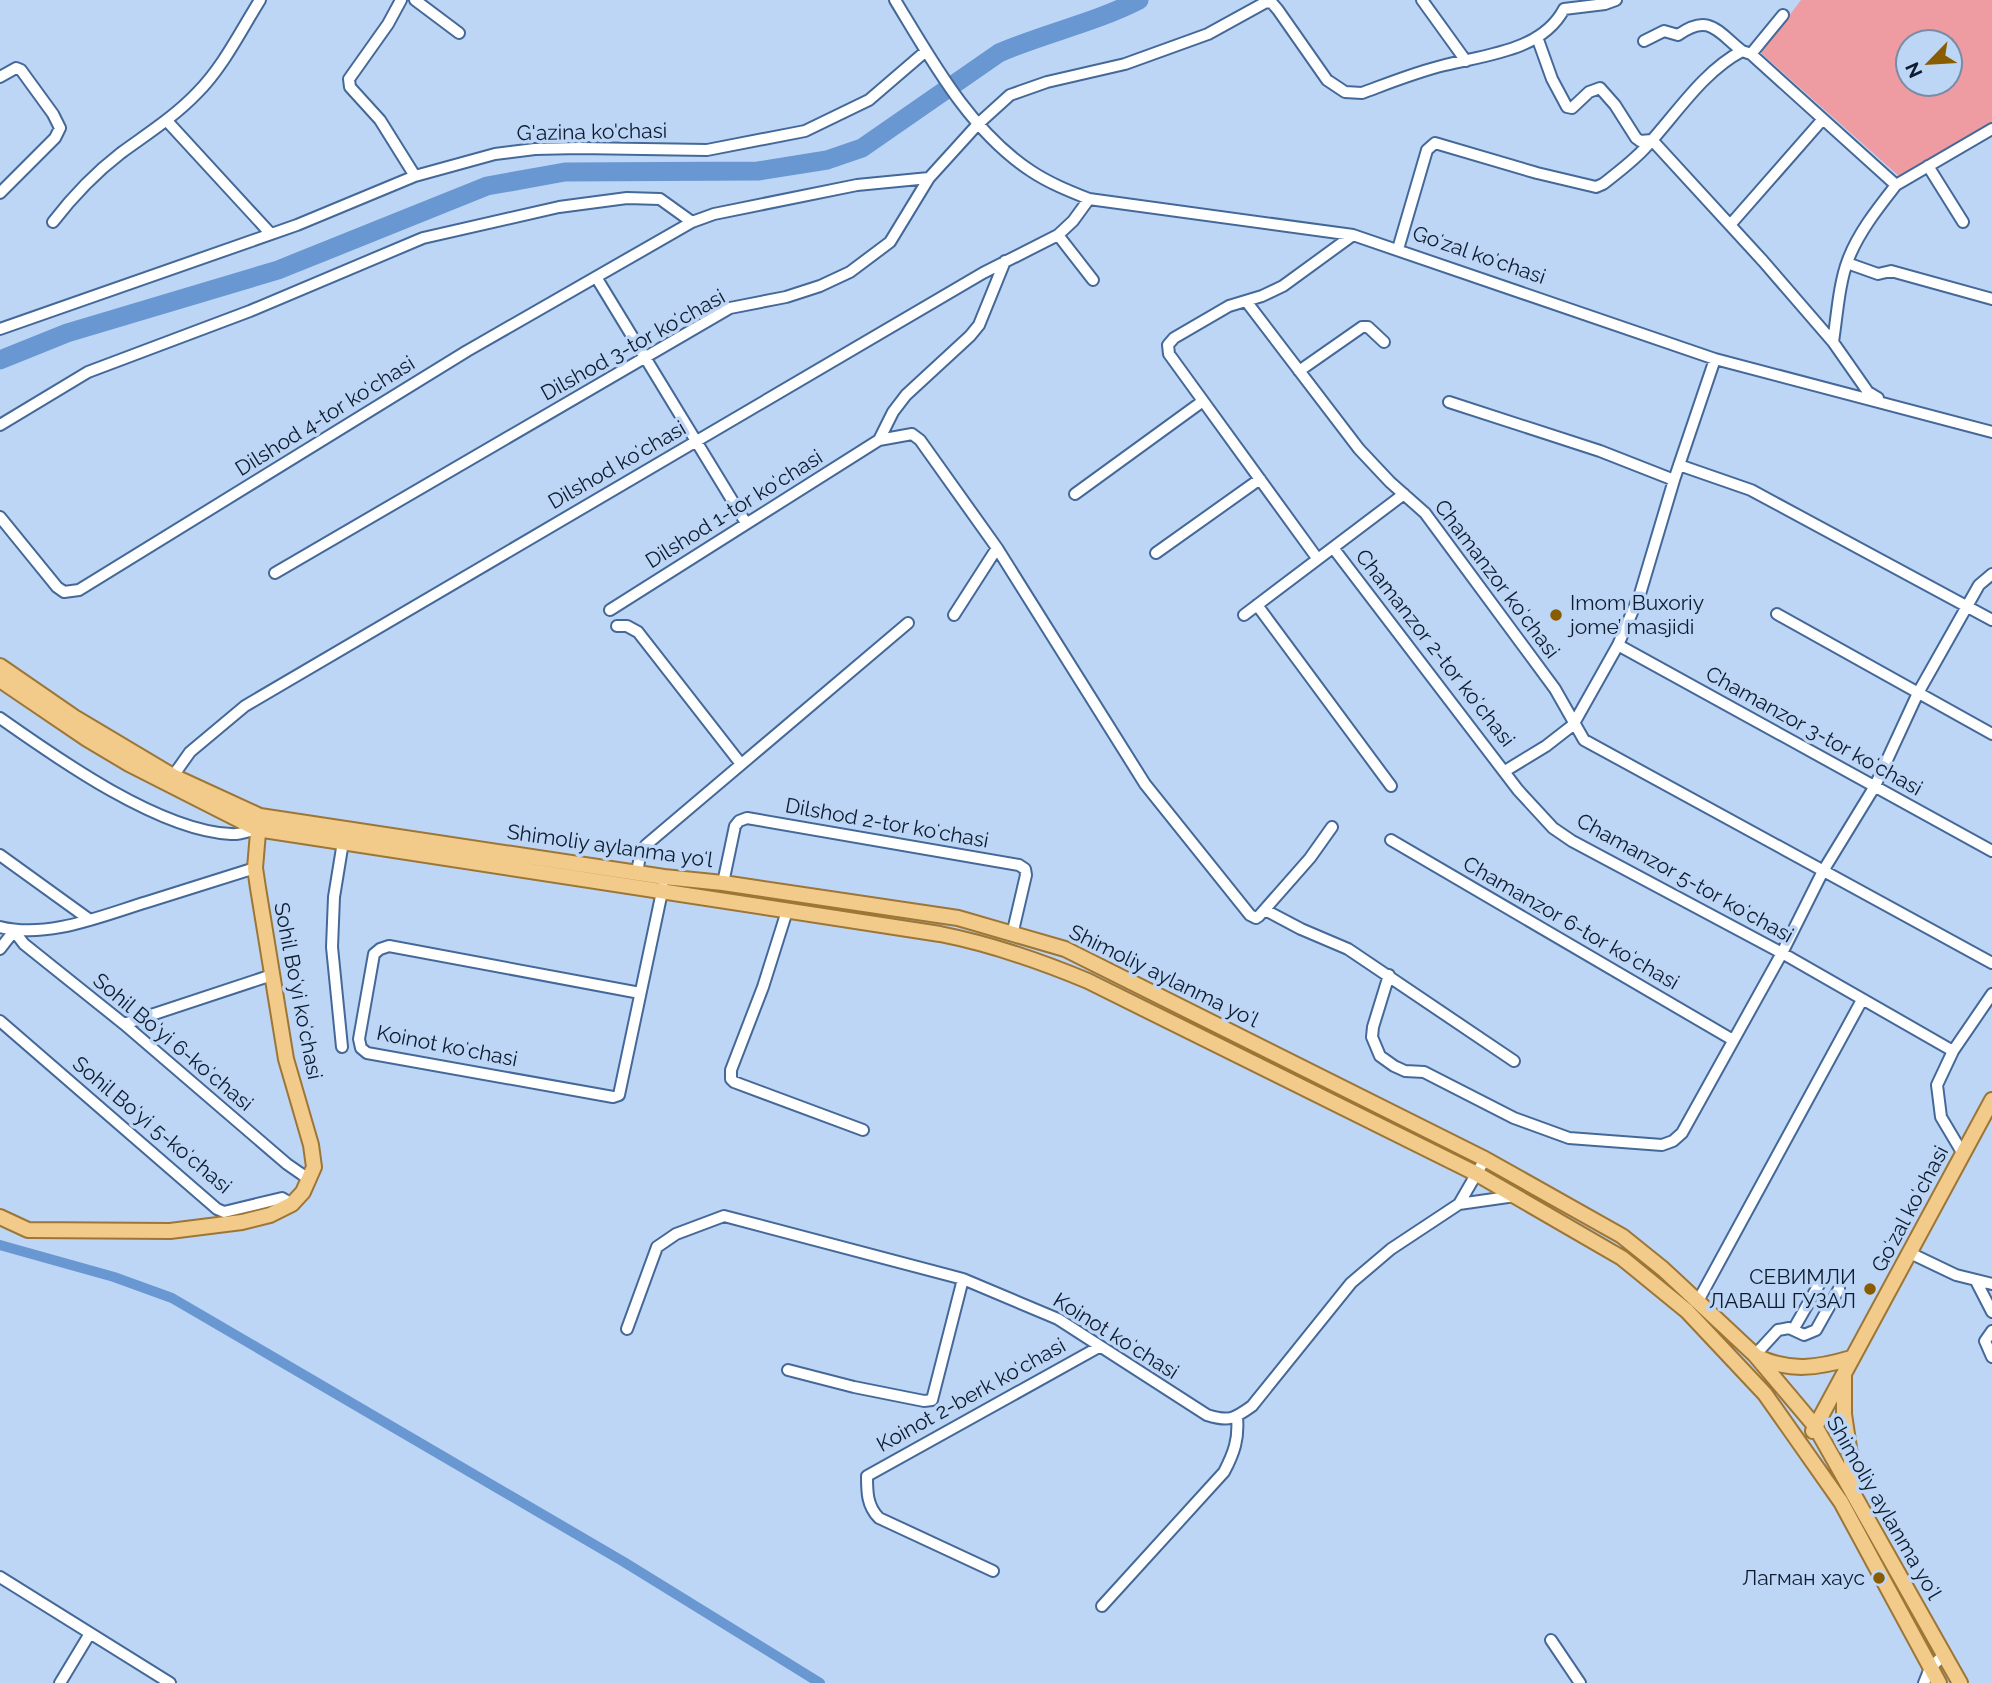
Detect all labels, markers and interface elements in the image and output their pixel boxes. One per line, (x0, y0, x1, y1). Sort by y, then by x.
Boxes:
north arrow (1894, 28, 1964, 98)
text: N (1901, 59, 1927, 81)
street label: G'azina ko'chasi (516, 118, 667, 145)
street label: Goʻzal koʻchasi (1409, 220, 1549, 289)
street label: Dilshod 3-tor koʻchasi (536, 284, 729, 406)
street label: Dilshod 4-tor koʻchasi (230, 350, 419, 481)
street label: Dilshod koʻchasi (543, 415, 690, 514)
street label: Dilshod 1-tor koʻchasi (641, 444, 827, 573)
street label: Chamanzor koʻchasi (1430, 494, 1565, 663)
street label: Chamanzor 2-tor koʻchasi (1351, 544, 1520, 751)
place label: Imom Buxoriy jome’ masjidi (1567, 590, 1704, 639)
marker: Imom Buxoriy jome’ masjidi (1548, 607, 1564, 623)
street label: Chamanzor 3-tor koʻchasi (1702, 661, 1927, 801)
street label: Dilshod 2-tor koʻchasi (783, 792, 991, 853)
street label: Chamanzor 5-tor koʻchasi (1572, 807, 1798, 948)
street label: Shimoliy aylanma yoʻl (506, 819, 715, 872)
street label: Chamanzor 6-tor koʻchasi (1459, 850, 1684, 995)
street label: Sohil Boʻyi koʻchasi (269, 900, 328, 1082)
street label: Shimoliy aylanma yoʻl (1065, 919, 1263, 1032)
street label: Sohil Boʻyi 6-koʻchasi (88, 967, 258, 1116)
street label: Koinot koʻchasi (374, 1020, 520, 1071)
street label: Sohil Boʻyi 5-koʻchasi (68, 1051, 237, 1198)
street label: Goʻzal koʻchasi (1866, 1141, 1953, 1276)
place label: СЕВИМЛИ ЛАВАШ ГУЗАЛ (1709, 1264, 1856, 1313)
marker: СЕВИМЛИ ЛАВАШ ГУЗАЛ (1862, 1281, 1878, 1297)
street label: Koinot koʻchasi (1049, 1287, 1184, 1384)
street label: Koinot 2-berk koʻchasi (872, 1332, 1070, 1457)
street label: Shimoliy aylanma yoʻl (1822, 1412, 1947, 1604)
place label: Лагман хаус (1742, 1565, 1865, 1590)
marker: Лагман хаус (1871, 1570, 1887, 1586)

